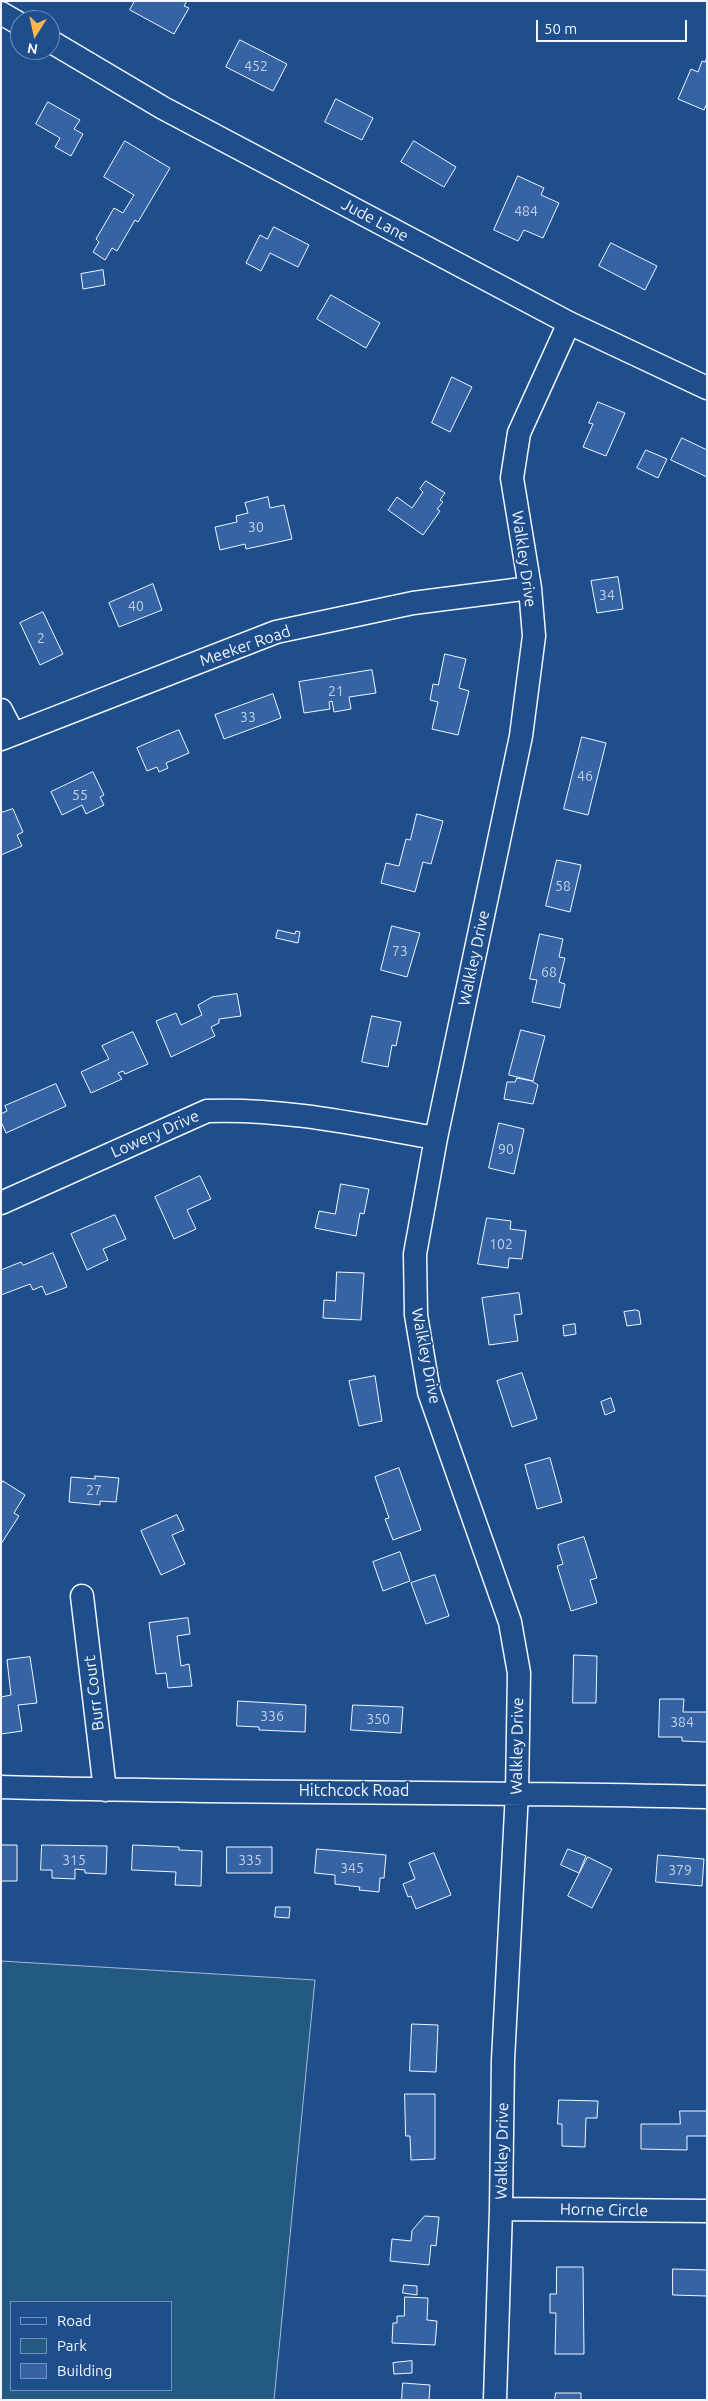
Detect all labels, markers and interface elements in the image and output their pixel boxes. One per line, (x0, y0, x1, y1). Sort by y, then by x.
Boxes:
north arrow (10, 10, 60, 60)
scale bar (538, 10, 689, 42)
text: 50 m (544, 20, 577, 37)
text: N (26, 40, 39, 58)
house number: 452 (244, 58, 268, 74)
street label: Jude Lane (338, 194, 412, 246)
house number: 484 (514, 203, 538, 219)
street label: Walkley Drive (508, 510, 540, 608)
house number: 30 (248, 519, 264, 535)
house number: 34 (599, 587, 615, 603)
house number: 40 (128, 598, 144, 614)
street label: Meeker Road (197, 621, 293, 671)
house number: 2 (37, 630, 45, 646)
house number: 21 (328, 683, 344, 699)
house number: 33 (240, 709, 256, 725)
house number: 46 (577, 768, 593, 784)
house number: 55 (72, 787, 88, 803)
house number: 58 (555, 878, 571, 894)
street label: Walkley Drive (455, 908, 493, 1008)
house number: 73 (392, 943, 408, 959)
house number: 68 (541, 964, 557, 980)
street label: Lowery Drive (108, 1106, 202, 1162)
house number: 90 (498, 1141, 514, 1157)
house number: 102 (489, 1236, 513, 1252)
street label: Walkley Drive (407, 1306, 445, 1406)
house number: 27 (86, 1482, 102, 1498)
street label: Burr Court (80, 1654, 108, 1732)
street label: Walkley Drive (507, 1697, 527, 1795)
house number: 336 (260, 1708, 284, 1724)
house number: 350 (366, 1711, 390, 1727)
house number: 384 (670, 1714, 694, 1730)
street label: Hitchcock Road (299, 1781, 409, 1801)
house number: 315 (62, 1852, 86, 1868)
house number: 335 (238, 1852, 262, 1868)
house number: 345 (340, 1860, 364, 1876)
house number: 379 (668, 1862, 692, 1878)
street label: Walkley Drive (492, 2102, 512, 2200)
street label: Horne Circle (560, 2200, 648, 2220)
legend (10, 2301, 172, 2391)
text: Road (57, 2312, 92, 2329)
text: Park (57, 2337, 87, 2354)
text: Building (57, 2362, 112, 2379)

